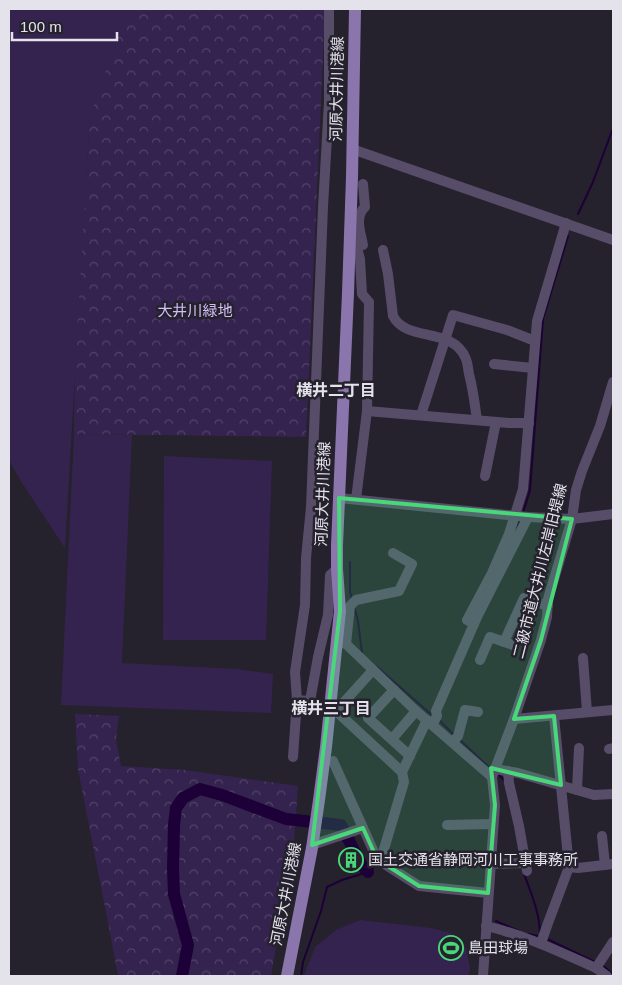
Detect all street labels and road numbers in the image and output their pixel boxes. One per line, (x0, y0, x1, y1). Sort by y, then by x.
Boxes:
street label: 河原大井川港線 (327, 36, 346, 142)
street label: 河原大井川港線 (312, 441, 333, 547)
street label: 二級市道大井川左岸旧堤線 (509, 481, 570, 660)
street label: 河原大井川港線 (267, 841, 304, 947)

